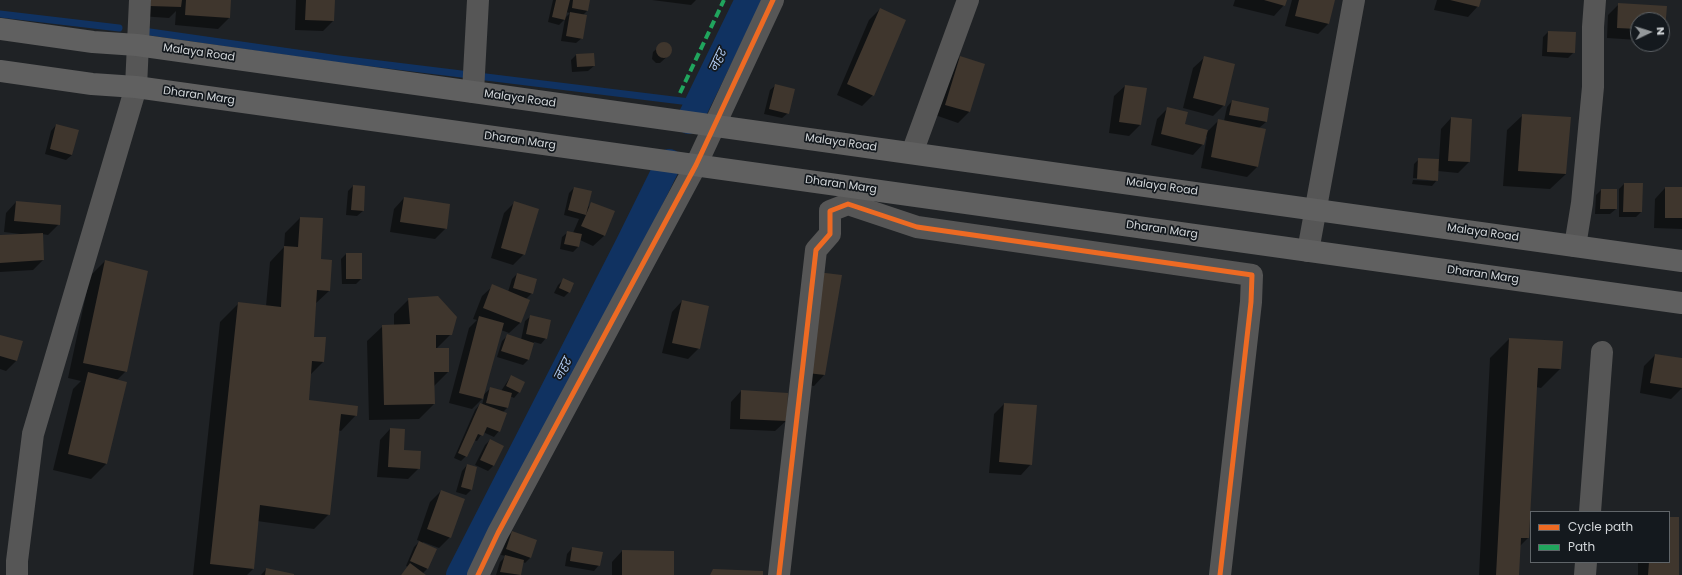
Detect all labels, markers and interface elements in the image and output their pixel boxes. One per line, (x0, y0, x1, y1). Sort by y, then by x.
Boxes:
north arrow (1630, 12, 1670, 52)
text: N (1653, 27, 1669, 36)
street label: Malaya Road (162, 41, 236, 65)
water label: नहर (707, 46, 731, 74)
street label: Dharan Marg (162, 84, 236, 108)
street label: Malaya Road (483, 87, 557, 111)
street label: Dharan Marg (483, 129, 557, 153)
street label: Malaya Road (804, 131, 878, 155)
street label: Dharan Marg (804, 173, 878, 197)
street label: Malaya Road (1125, 175, 1199, 199)
street label: Dharan Marg (1125, 218, 1199, 242)
street label: Malaya Road (1446, 221, 1520, 245)
street label: Dharan Marg (1446, 263, 1520, 287)
water label: नहर (552, 355, 576, 383)
legend (1530, 511, 1670, 563)
text: Cycle path (1568, 518, 1633, 535)
text: Path (1568, 538, 1595, 555)

